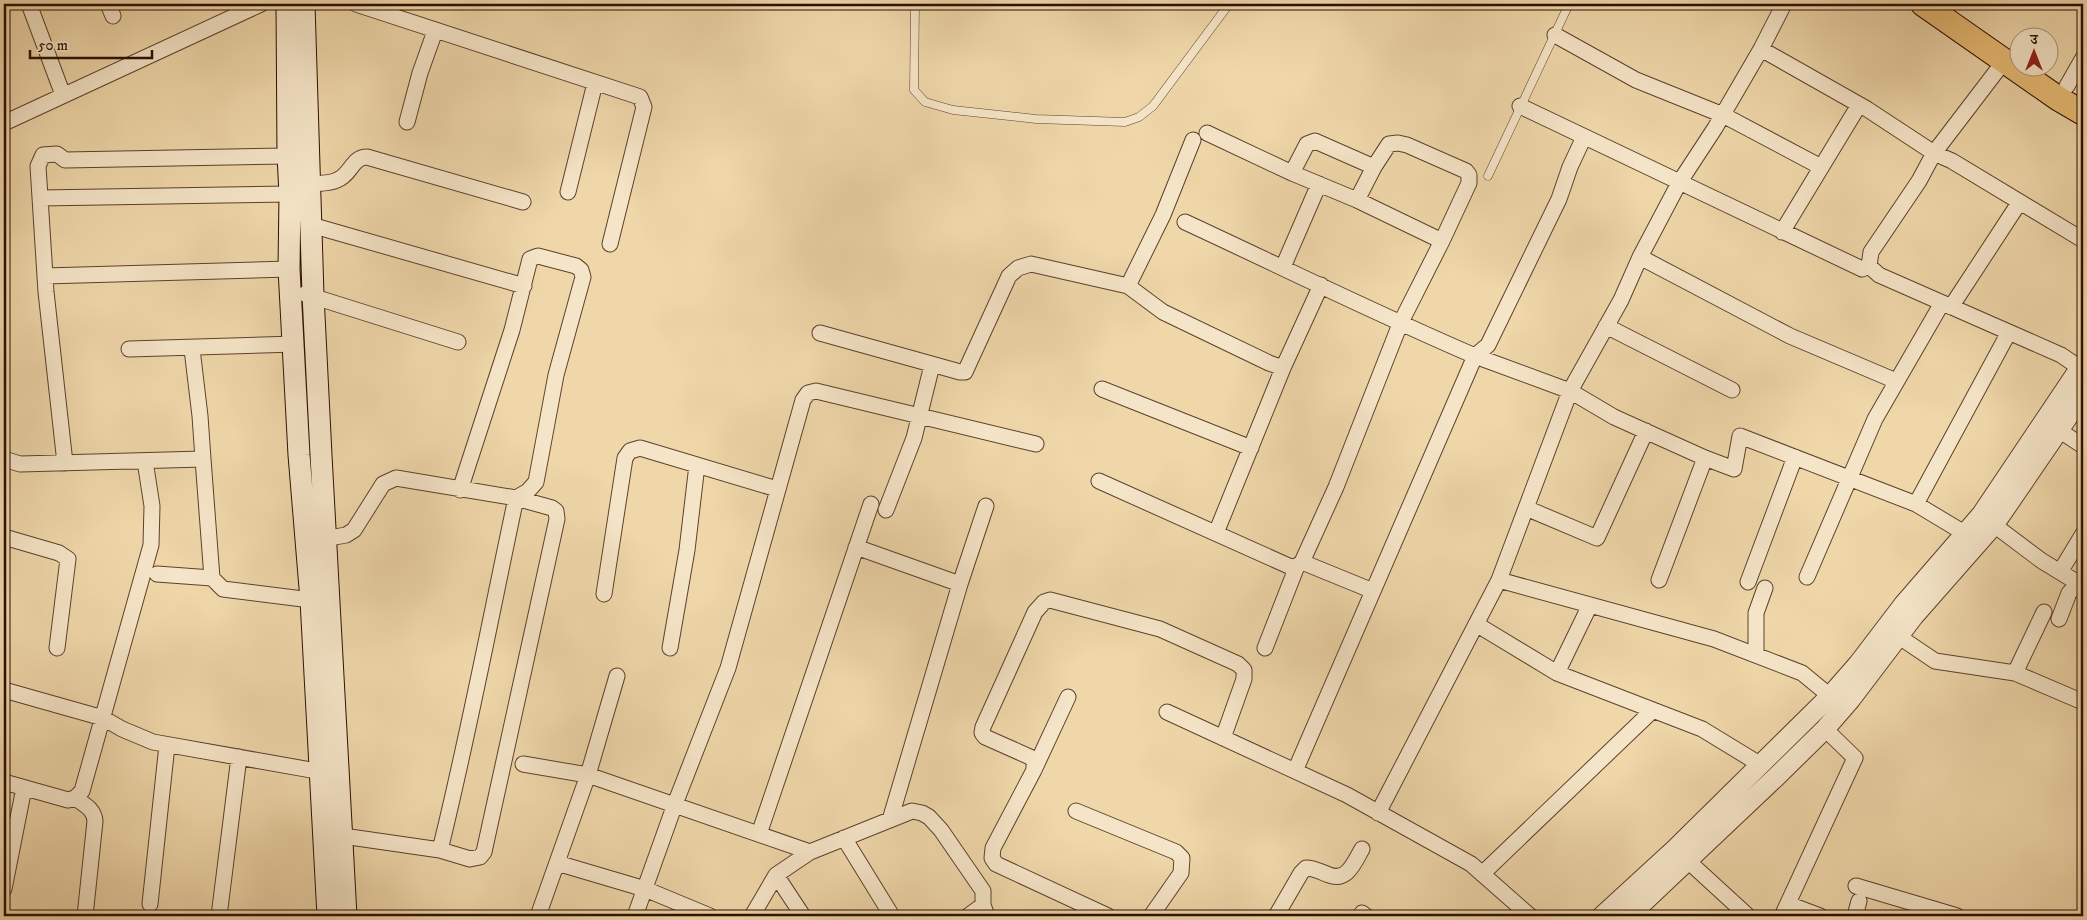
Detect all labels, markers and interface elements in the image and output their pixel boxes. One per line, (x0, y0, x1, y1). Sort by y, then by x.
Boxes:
scale bar (30, 28, 152, 60)
north arrow (2010, 28, 2060, 78)
text: उ (2029, 31, 2038, 49)
text: 50 m (38, 36, 68, 55)

